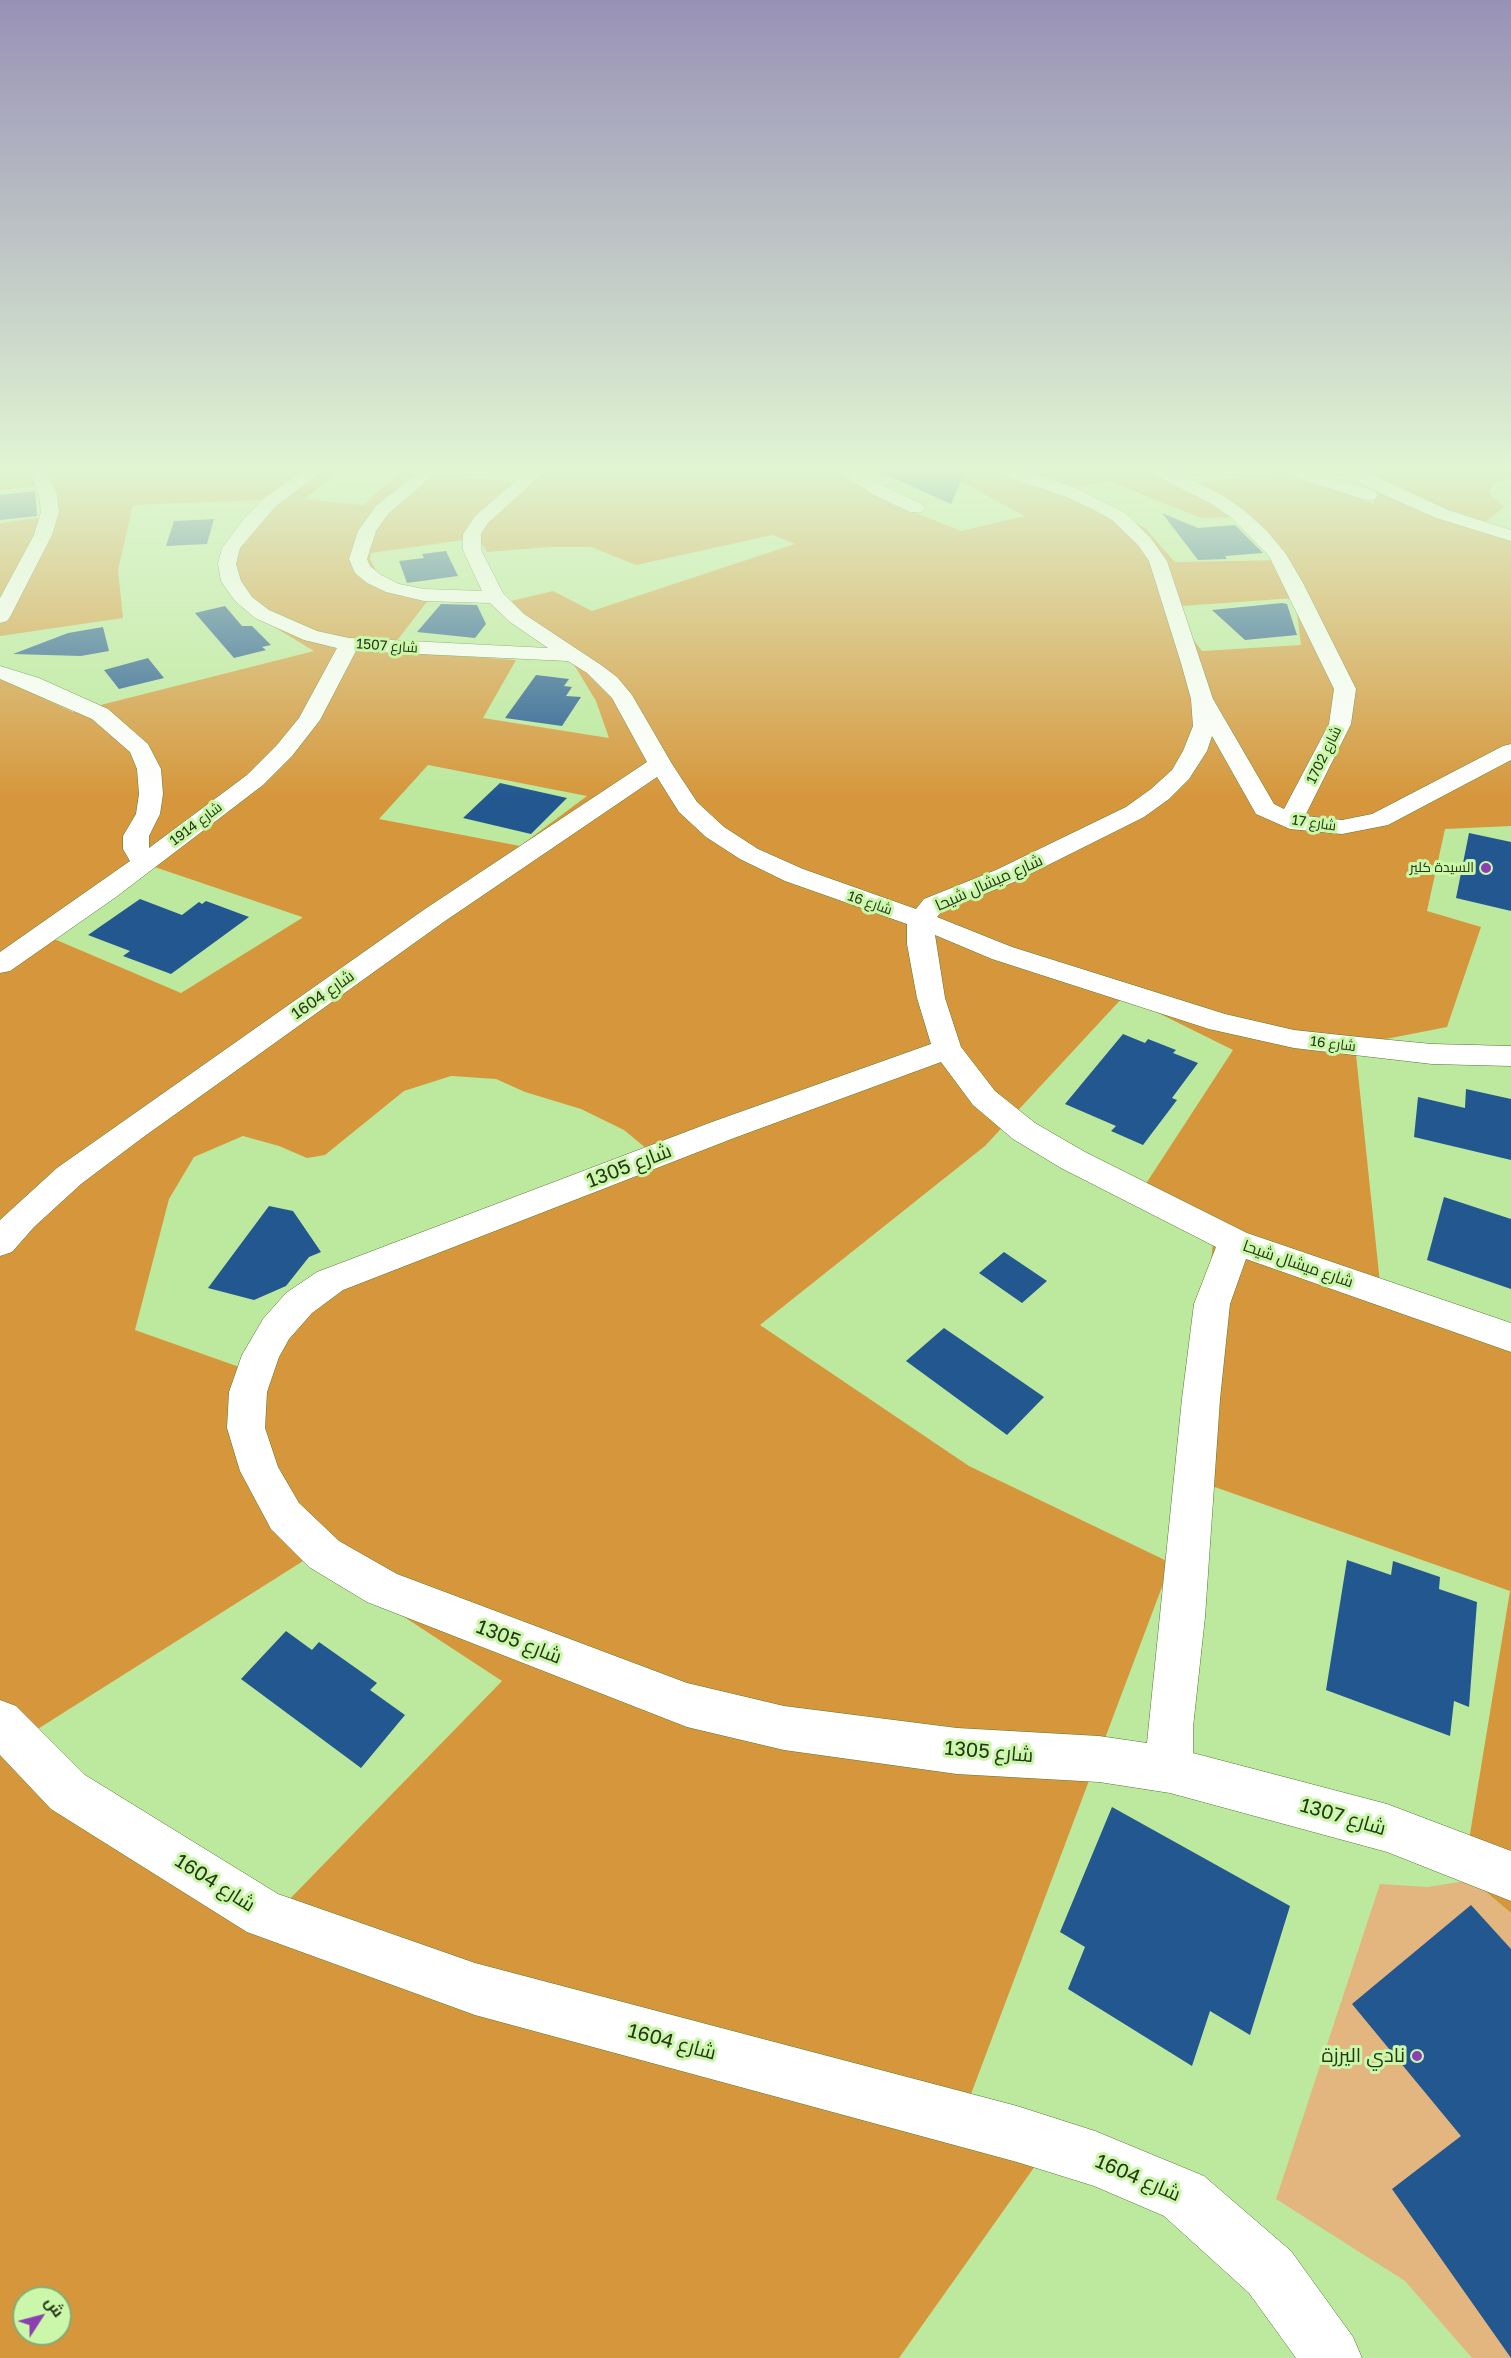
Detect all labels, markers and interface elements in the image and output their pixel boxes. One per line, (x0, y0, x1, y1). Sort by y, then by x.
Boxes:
street label: شارع 1507 (356, 635, 418, 657)
street label: شارع 1702 (1303, 724, 1345, 786)
street label: شارع 1914 (167, 799, 225, 849)
street label: شارع 17 (1291, 812, 1337, 834)
street label: شارع ميشال شيحا (932, 851, 1046, 915)
place label: السيدة كلير (1410, 860, 1474, 876)
marker: السيدة كلير (1479, 861, 1493, 875)
street label: شارع 16 (846, 888, 894, 918)
street label: شارع 1604 (288, 966, 358, 1024)
street label: شارع 16 (1309, 1033, 1357, 1055)
street label: شارع 1305 (583, 1139, 675, 1193)
street label: شارع ميشال شيحا (1240, 1236, 1356, 1292)
street label: شارع 1305 (473, 1615, 565, 1669)
street label: شارع 1305 (944, 1736, 1034, 1768)
street label: شارع 1307 (1297, 1793, 1389, 1841)
street label: شارع 1604 (170, 1849, 260, 1917)
street label: شارع 1604 (625, 2019, 719, 2065)
place label: نادي اليرزة (1321, 2044, 1405, 2068)
marker: نادي اليرزة (1410, 2049, 1424, 2063)
street label: شارع 1604 (1092, 2149, 1184, 2207)
north arrow (12, 2286, 72, 2346)
text: ش (41, 2292, 69, 2321)

